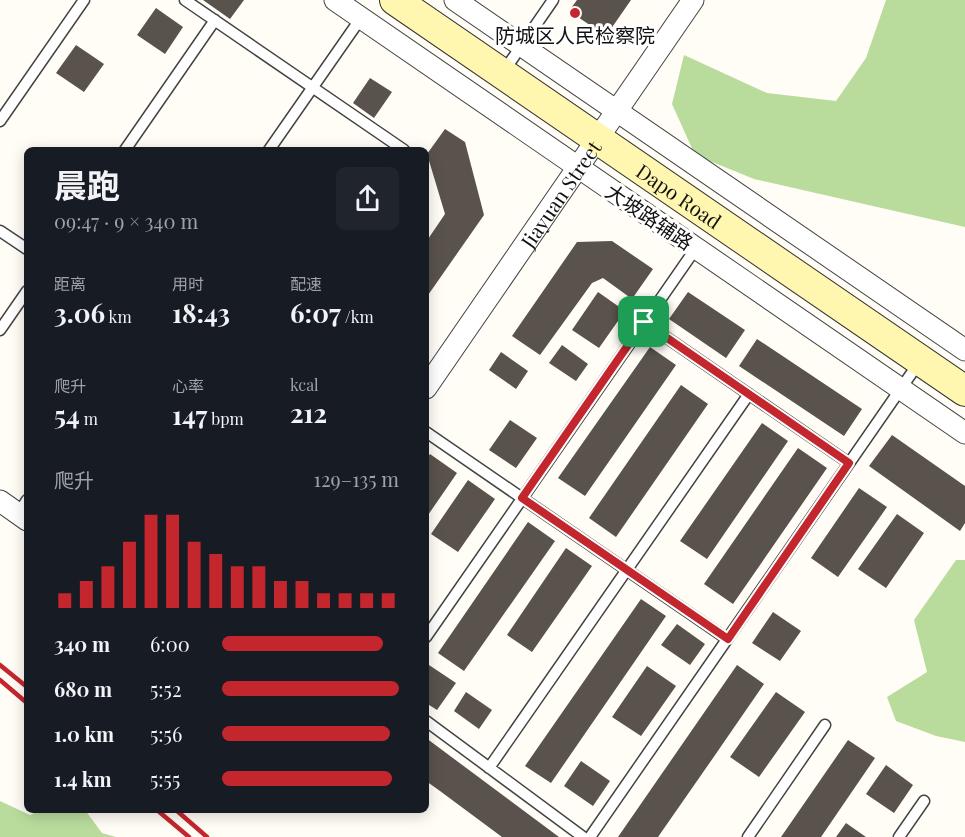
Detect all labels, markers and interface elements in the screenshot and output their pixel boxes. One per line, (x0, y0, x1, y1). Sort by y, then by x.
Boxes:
marker: 防城区人民检察院 (568, 6, 582, 20)
place label: 防城区人民检察院 (495, 21, 655, 48)
street label: Jiayuan Street (513, 134, 607, 253)
street label: Dapo Road (632, 156, 728, 234)
text: 晨跑 (54, 162, 120, 206)
button: share (336, 167, 399, 230)
street label: 大坡路辅路 (601, 177, 699, 255)
text: 09:47 · 9 × 340 m (54, 207, 198, 234)
text: 距离 (54, 273, 86, 294)
text: 用时 (172, 273, 204, 294)
text: 配速 (290, 273, 322, 294)
text: 3.06 (54, 295, 105, 330)
text: 18:43 (172, 295, 230, 330)
text: 6:07 (290, 295, 341, 330)
pin (618, 296, 669, 347)
icon: arrive (627, 305, 660, 338)
text: km (105, 306, 132, 327)
text: /km (341, 306, 374, 327)
text: kcal (290, 374, 319, 395)
text: 爬升 (54, 375, 86, 396)
text: 心率 (172, 375, 204, 396)
text: 212 (290, 395, 327, 430)
text: 54 (54, 397, 80, 432)
text: 147 (172, 397, 207, 432)
text: m (80, 408, 98, 429)
text: bpm (207, 408, 244, 429)
text: 129–135 m (314, 465, 399, 492)
text: 爬升 (54, 466, 94, 493)
text: 340 m (54, 630, 110, 657)
text: 6:00 (150, 630, 190, 657)
text: 680 m (54, 675, 112, 702)
text: 5:52 (150, 675, 182, 702)
text: 1.0 km (54, 720, 114, 747)
text: 5:56 (150, 720, 182, 747)
text: 1.4 km (54, 765, 112, 792)
text: 5:55 (150, 765, 180, 792)

